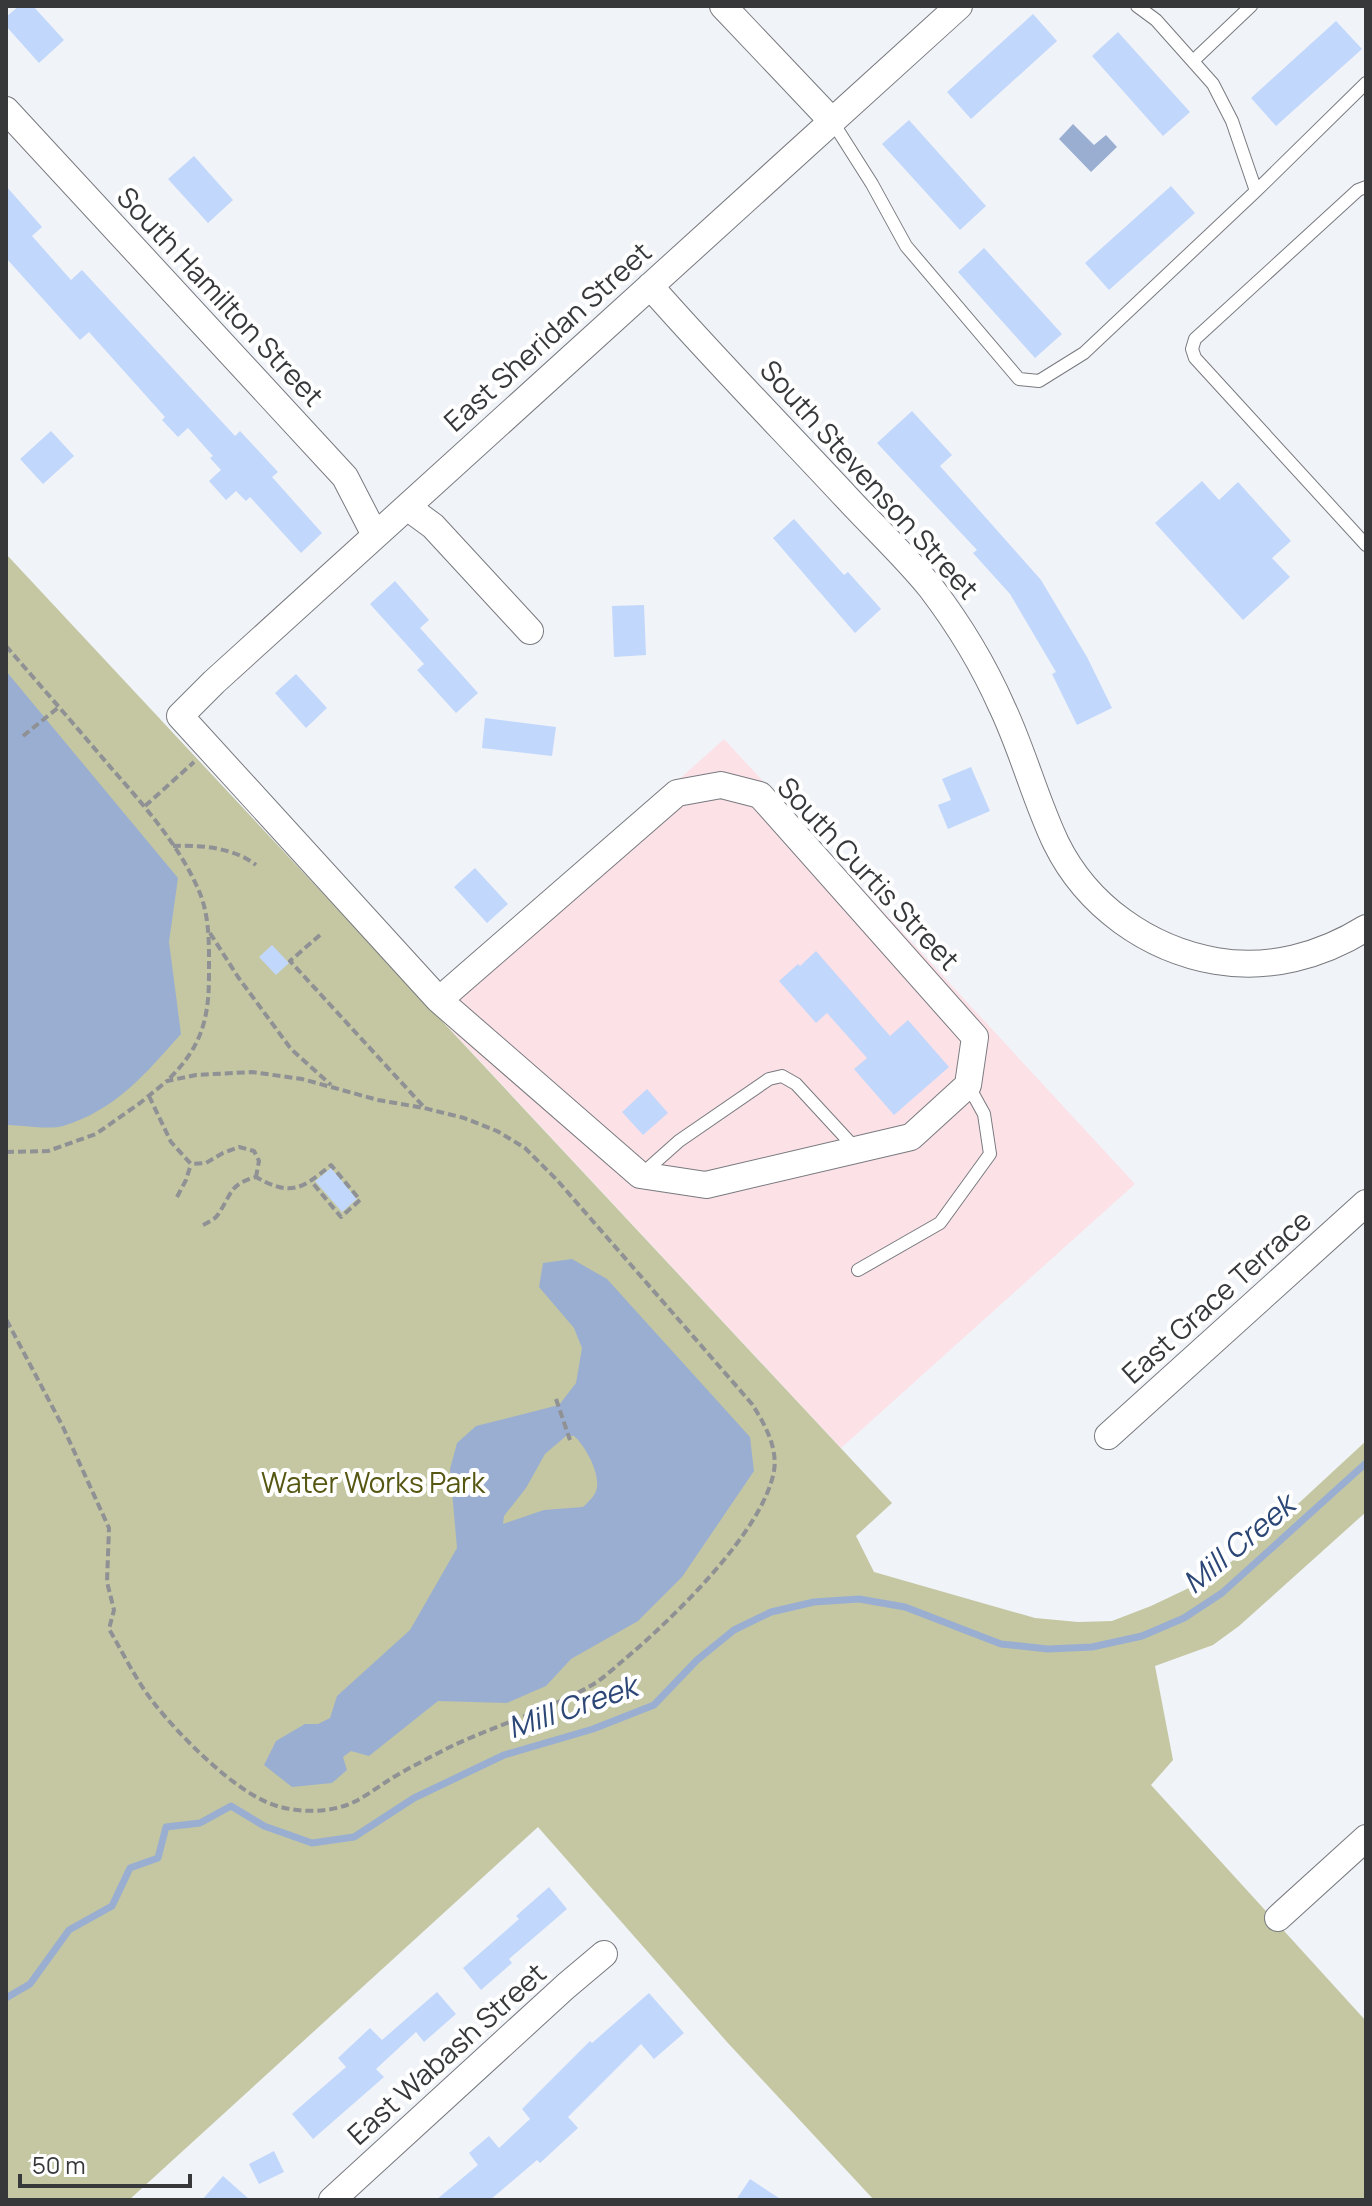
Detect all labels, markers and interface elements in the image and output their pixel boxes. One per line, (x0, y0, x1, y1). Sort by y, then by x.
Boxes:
street label: South Hamilton Street (109, 178, 333, 414)
street label: East Sheridan Street (435, 233, 659, 439)
street label: South Stevenson Street (752, 351, 988, 607)
street label: South Curtis Street (770, 768, 968, 978)
street label: East Grace Terrace (1113, 1201, 1319, 1391)
park label: Water Works Park (261, 1463, 486, 1501)
water label: Mill Creek (1173, 1482, 1306, 1602)
water label: Mill Creek (502, 1663, 646, 1747)
street label: East Wabash Street (339, 1954, 553, 2152)
scale bar (20, 2138, 190, 2188)
text: 50 m (32, 2148, 86, 2181)

